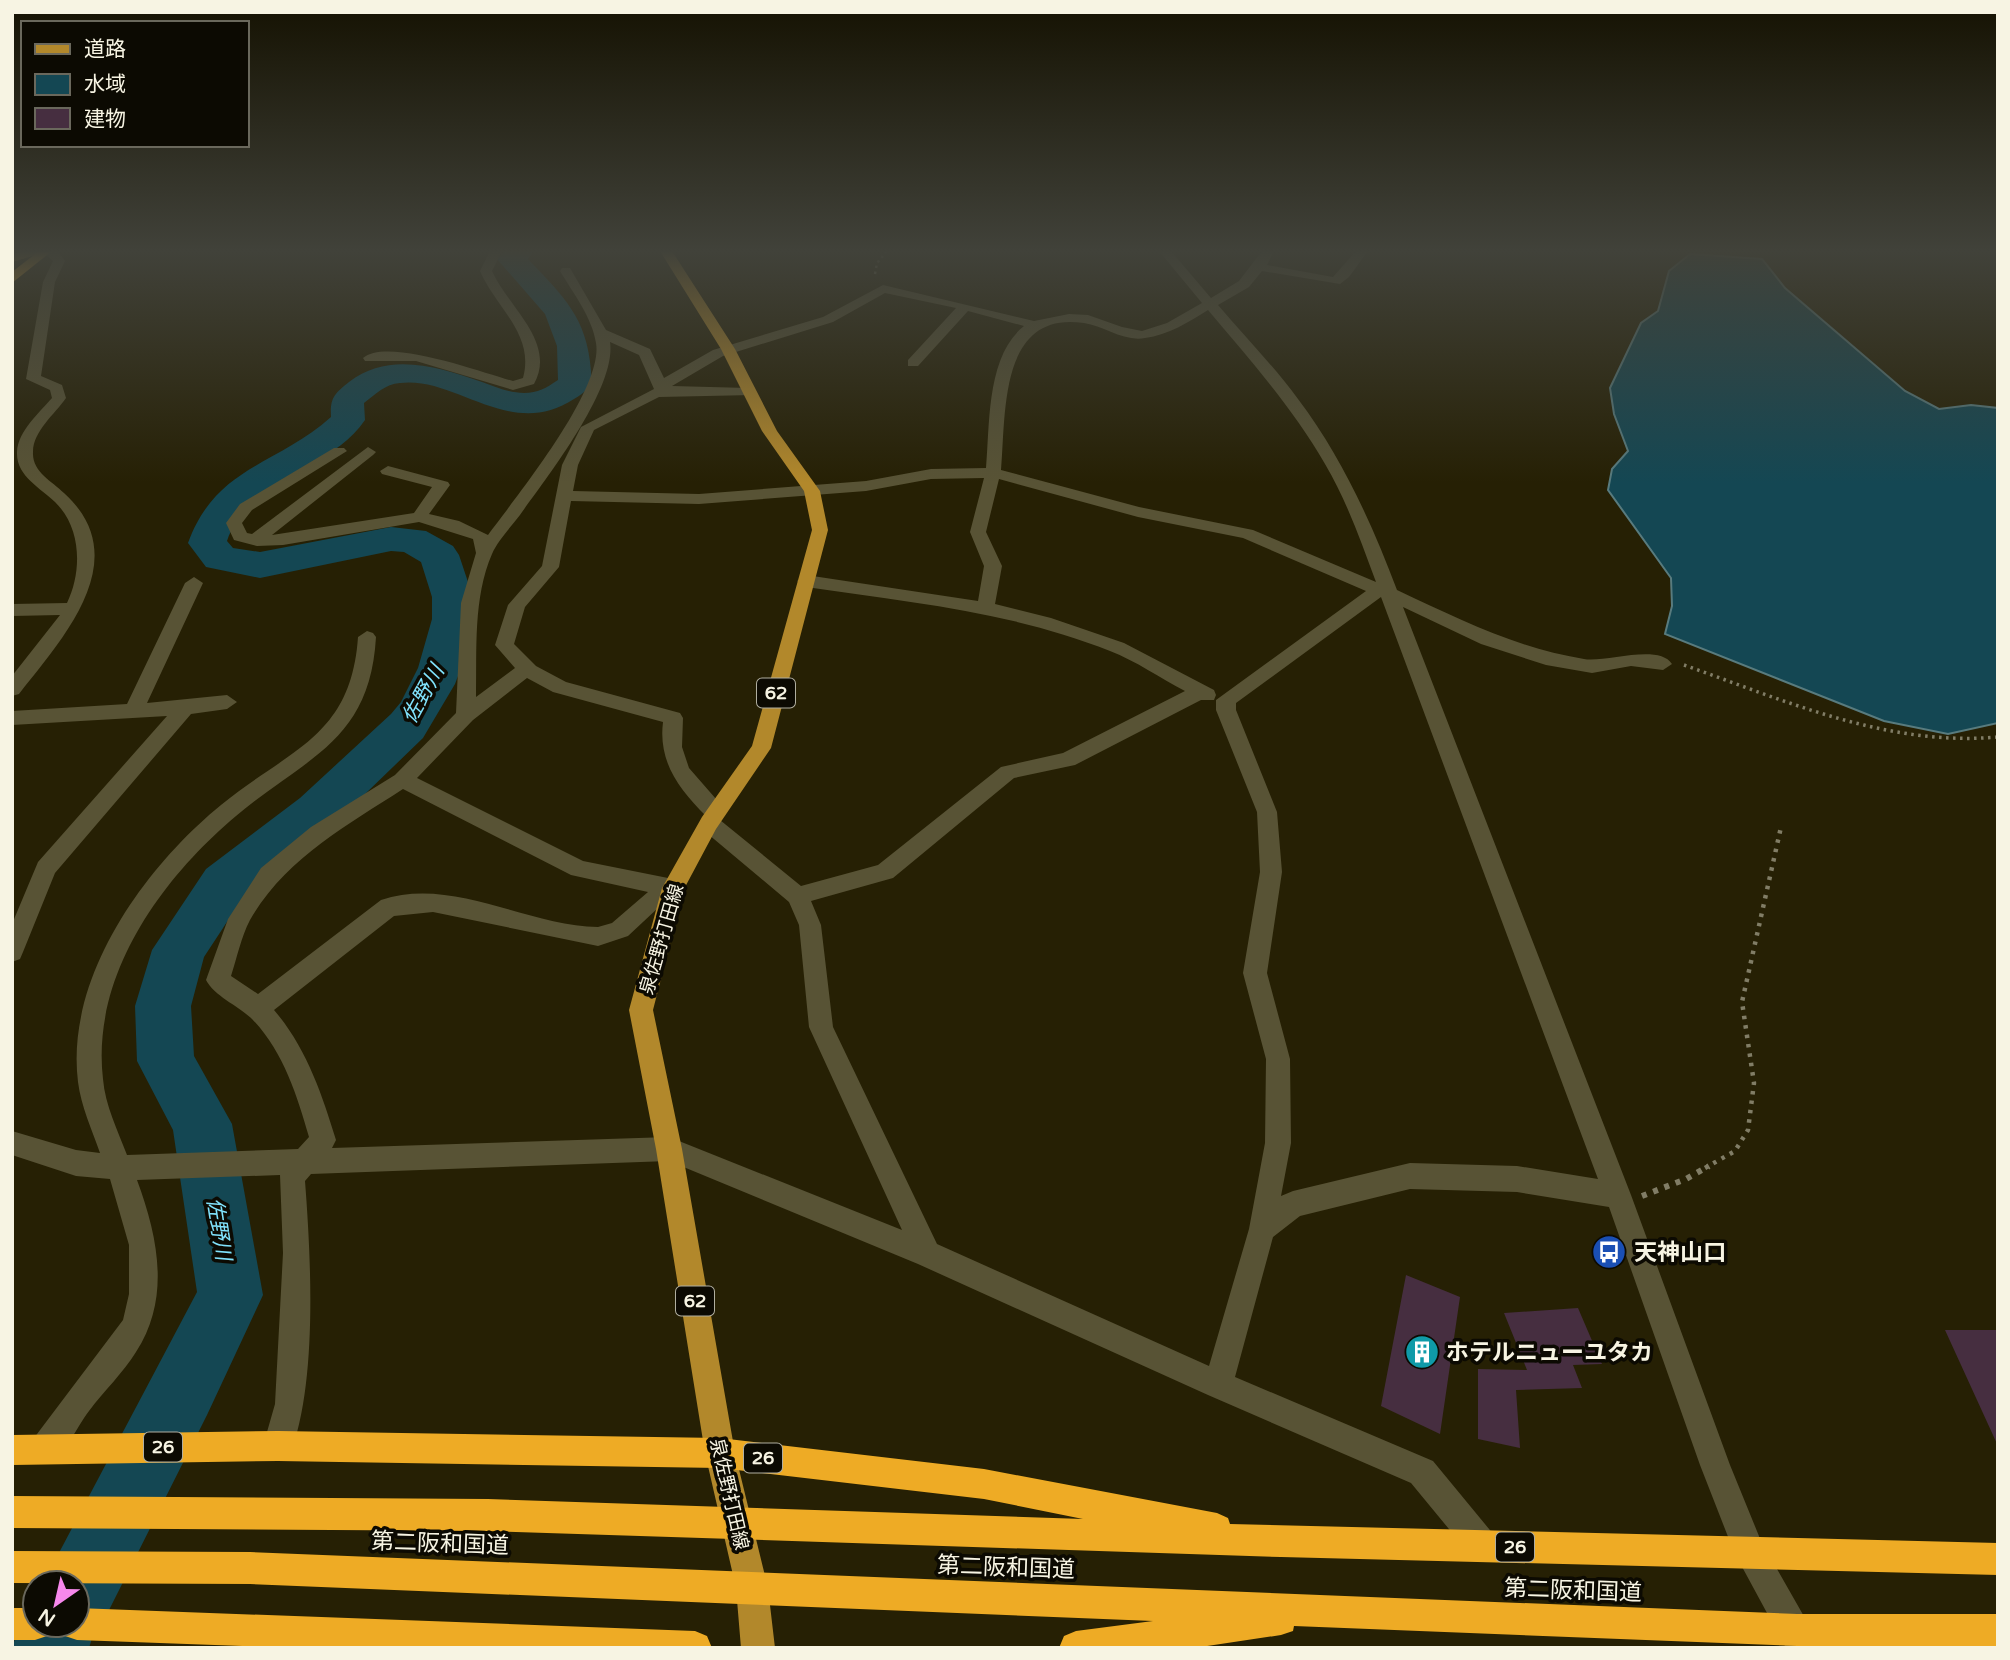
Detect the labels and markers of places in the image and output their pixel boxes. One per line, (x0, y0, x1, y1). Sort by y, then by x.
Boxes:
bus stop icon: 天神山口 (1590, 1233, 1628, 1271)
place label: 天神山口 (1634, 1239, 1726, 1267)
building icon: ホテルニューユタカ (1403, 1333, 1441, 1371)
place label: ホテルニューユタカ (1446, 1339, 1653, 1367)

